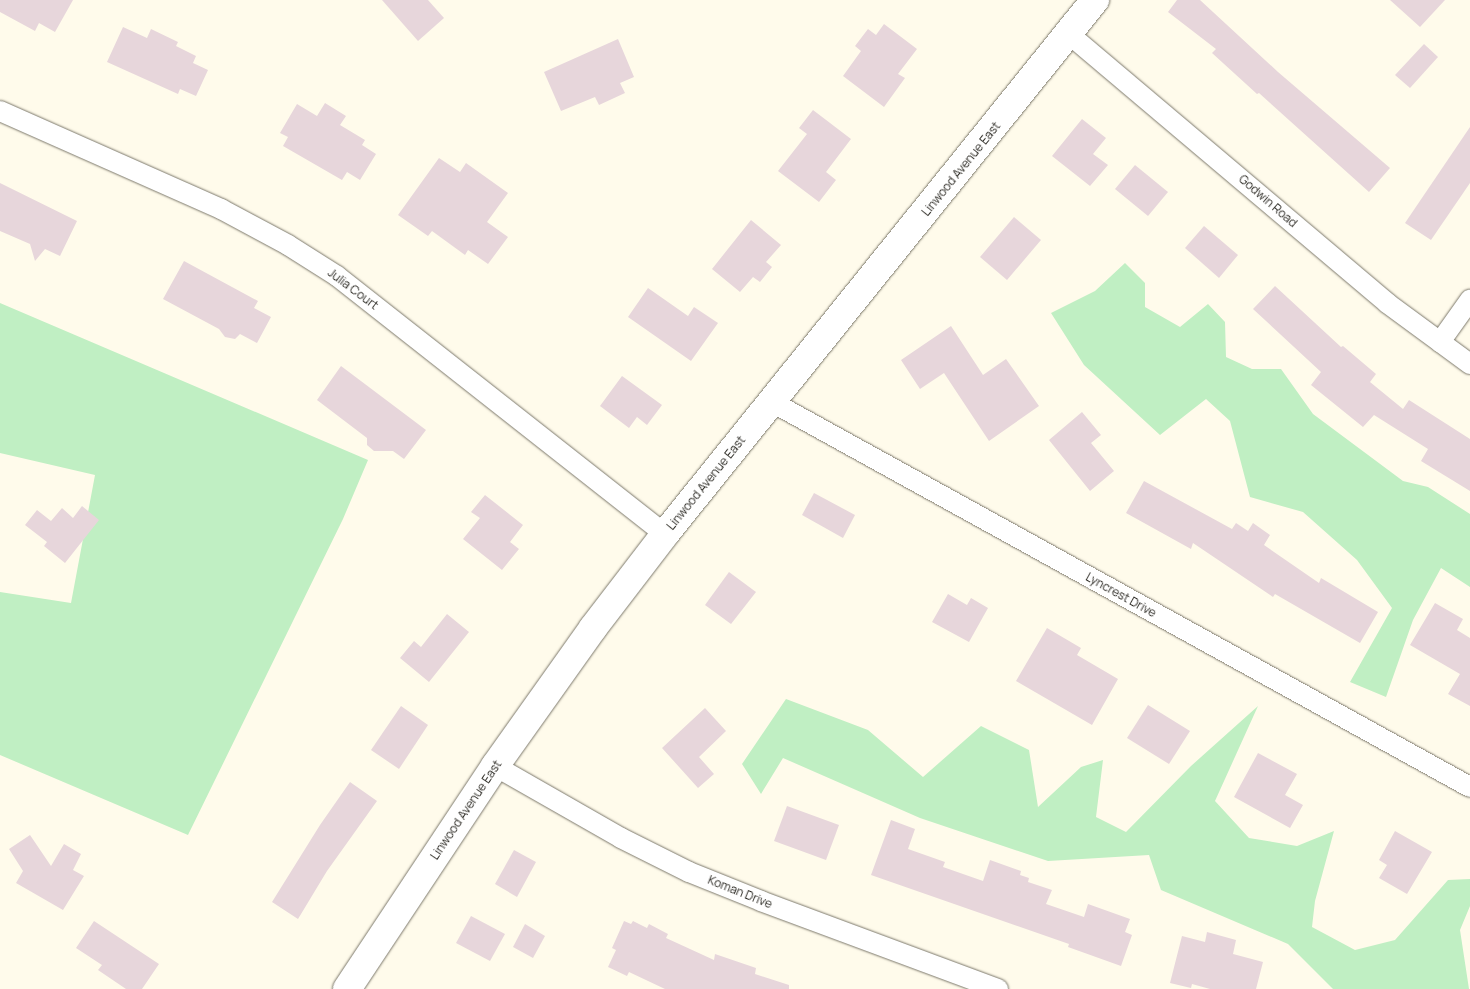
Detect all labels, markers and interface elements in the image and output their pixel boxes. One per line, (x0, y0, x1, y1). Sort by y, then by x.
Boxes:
street label: Linwood Avenue East (919, 119, 1003, 219)
street label: Godwin Road (1236, 172, 1300, 230)
street label: Julia Court (325, 265, 381, 313)
street label: Linwood Avenue East (664, 433, 748, 533)
street label: Lyncrest Drive (1083, 570, 1159, 620)
street label: Linwood Avenue East (427, 758, 505, 862)
street label: Koman Drive (706, 873, 774, 911)

